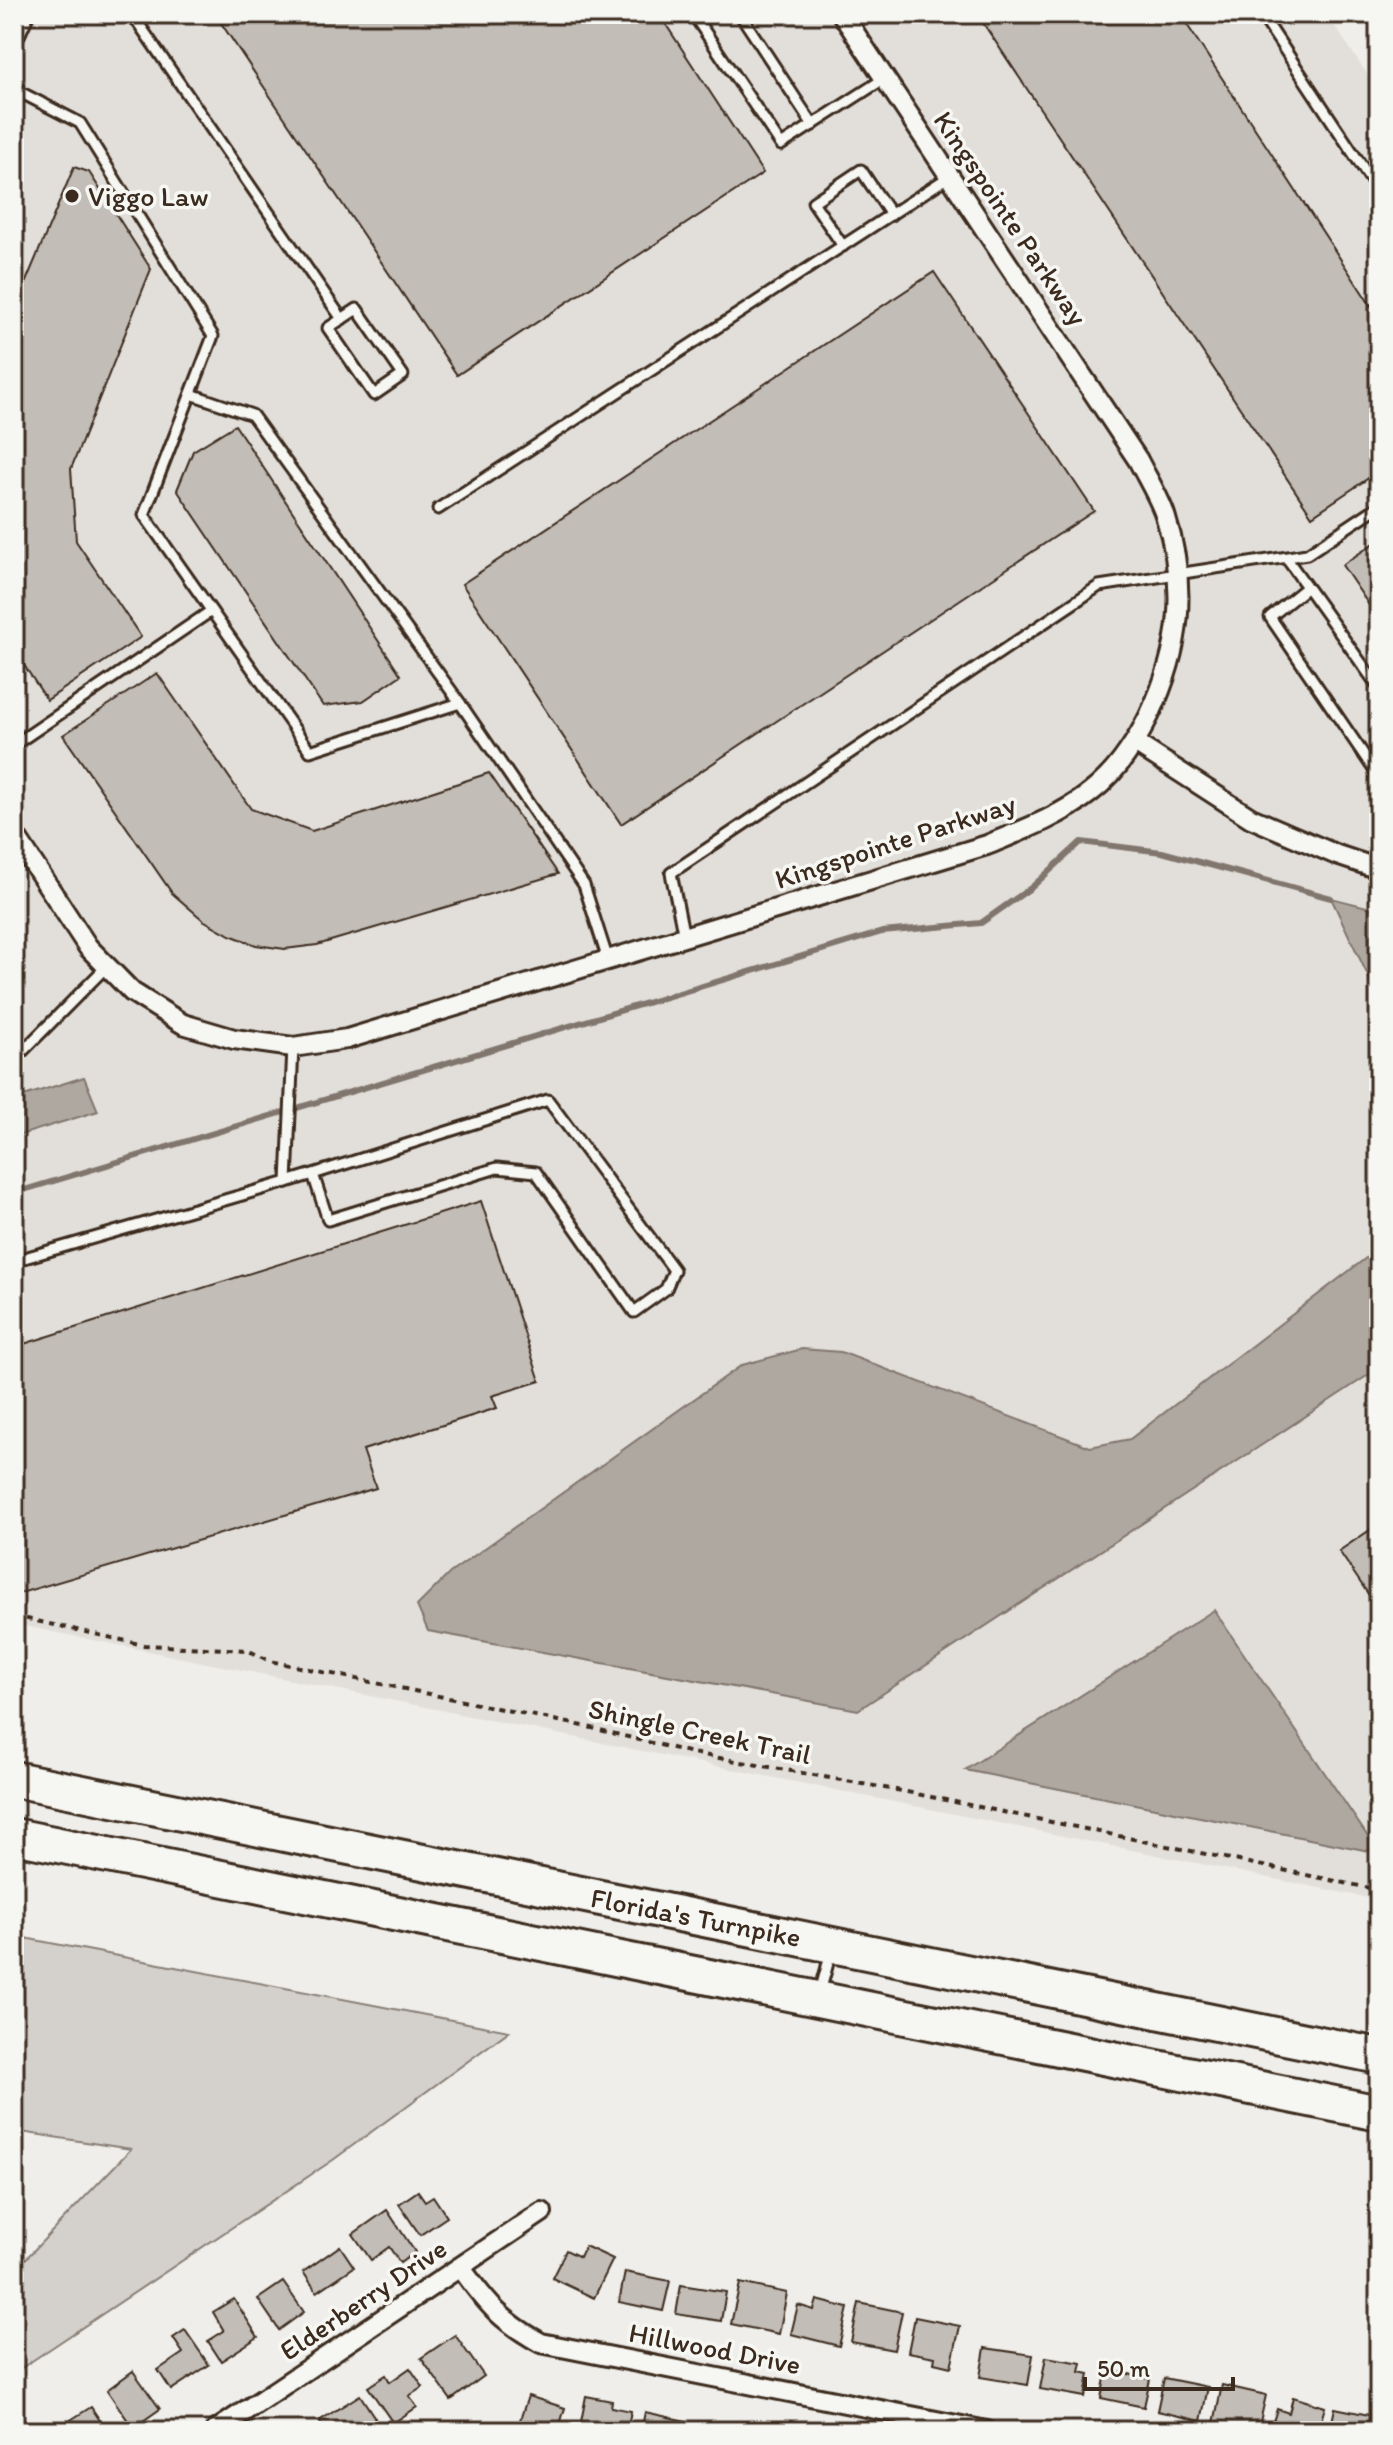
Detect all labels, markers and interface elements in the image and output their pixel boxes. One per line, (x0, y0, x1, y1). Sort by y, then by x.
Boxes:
street label: Kingspointe Parkway (927, 105, 1095, 331)
place label: Viggo Law (88, 179, 209, 213)
marker: Viggo Law (63, 187, 81, 205)
street label: Kingspointe Parkway (770, 786, 1020, 896)
street label: Shingle Creek Trail (586, 1691, 814, 1771)
street label: Florida's Turnpike (588, 1880, 804, 1954)
street label: Elderberry Drive (273, 2231, 453, 2367)
street label: Hillwood Drive (626, 2315, 804, 2381)
scale bar (1085, 2341, 1233, 2391)
text: 50 m (1097, 2354, 1150, 2383)

